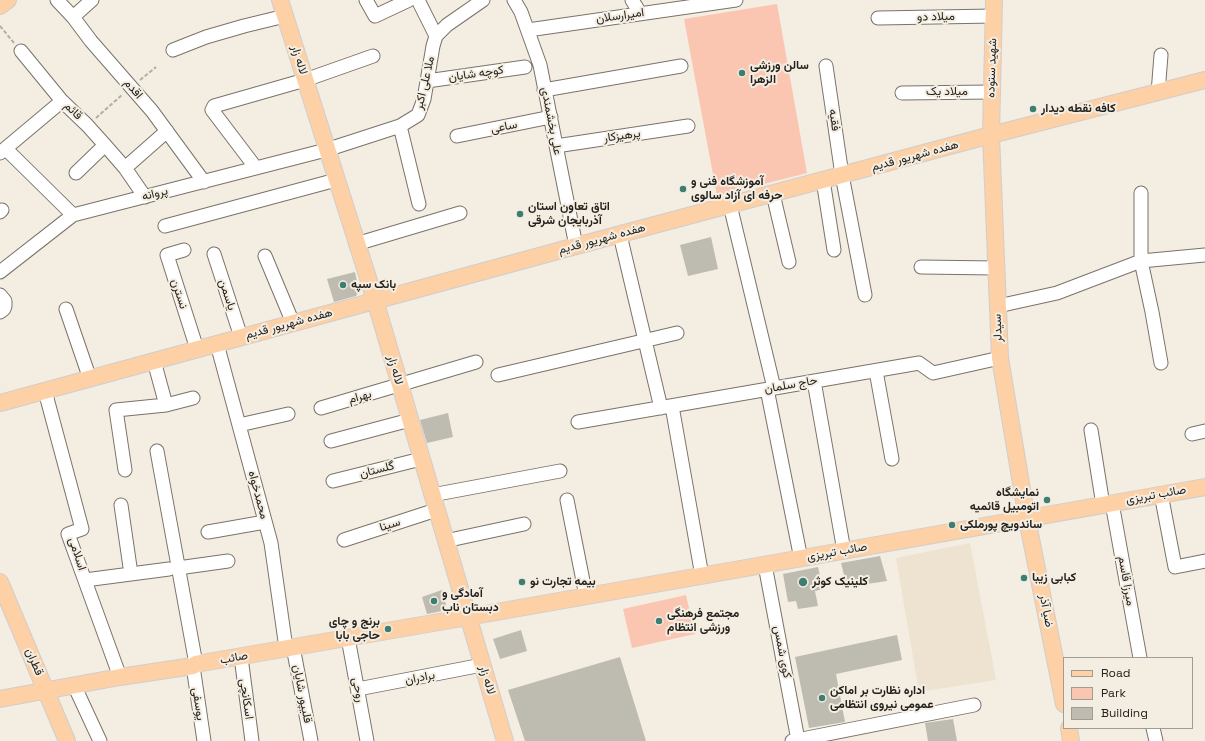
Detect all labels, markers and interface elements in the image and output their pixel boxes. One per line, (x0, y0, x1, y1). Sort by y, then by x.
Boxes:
street label: امیرارسلان (595, 5, 645, 27)
street label: میلاد دو (917, 9, 955, 25)
street label: شهید ستوده (984, 38, 1000, 98)
street label: لاله زار (288, 44, 310, 76)
street label: ملا علی اکبر (412, 55, 438, 111)
place label: سالن ورزشی الزهرا (750, 59, 809, 87)
street label: کوچه شایان (447, 63, 505, 85)
marker: سالن ورزشی الزهرا (737, 68, 747, 78)
street label: اقدم (120, 76, 146, 102)
street label: میلاد یک (926, 85, 968, 99)
street label: علی بخشمندی (537, 86, 565, 156)
street label: قائم (61, 99, 85, 123)
place label: کافه نقطه دیدار (1041, 102, 1116, 116)
marker: کافه نقطه دیدار (1028, 104, 1038, 114)
street label: فقیه (825, 108, 843, 132)
street label: ساعی (490, 117, 518, 137)
street label: پرهیزکار (603, 126, 641, 146)
street label: هفده شهریور قدیم (870, 137, 960, 175)
place label: آموزشگاه فنی و حرفه ای آزاد سالوی (691, 175, 782, 203)
street label: پروانه (140, 184, 170, 204)
marker: آموزشگاه فنی و حرفه ای آزاد سالوی (678, 184, 688, 194)
place label: اتاق تعاون استان آذربایجان شرقی (528, 200, 610, 228)
marker: اتاق تعاون استان آذربایجان شرقی (515, 209, 525, 219)
street label: هفده شهریور قدیم (557, 220, 647, 258)
street label: نسترن (167, 277, 191, 311)
street label: یاسمن (215, 278, 239, 312)
place label: بانک سپه (351, 278, 396, 292)
marker: بانک سپه (338, 280, 348, 290)
street label: هفده شهریور قدیم (244, 305, 334, 343)
street label: سیدلر (990, 314, 1006, 342)
street label: لاله زار (384, 354, 406, 386)
street label: حاج سلمان (763, 373, 819, 397)
street label: بهرام (347, 387, 373, 407)
street label: گلستان (358, 459, 396, 481)
street label: محمدخواه (245, 469, 271, 521)
street label: صائب تبریزی (1125, 483, 1187, 507)
place label: نمایشگاه اتومبیل قائمیه (970, 486, 1039, 514)
marker: نمایشگاه اتومبیل قائمیه (1042, 495, 1052, 505)
street label: سینا (378, 515, 402, 535)
place label: ساندویچ پورملکی (960, 518, 1042, 532)
marker: ساندویچ پورملکی (947, 520, 957, 530)
street label: اسلامی (65, 536, 89, 572)
street label: صائب تبریزی (806, 540, 868, 564)
street label: میرزا قاسم (1115, 555, 1137, 607)
place label: کبابی زیبا (1032, 571, 1076, 585)
marker: کبابی زیبا (1019, 573, 1029, 583)
place label: بیمه تجارت نو (530, 575, 596, 589)
place label: کلینیک کوثر (812, 575, 868, 589)
marker: کلینیک کوثر (797, 576, 809, 588)
marker: بیمه تجارت نو (517, 577, 527, 587)
place label: آمادگی و دبستان ناب (442, 587, 499, 615)
street label: ضیا آذر (1036, 593, 1056, 629)
marker: آمادگی و دبستان ناب (429, 596, 439, 606)
place label: مجتمع فرهنگی ورزشی انتظام (667, 607, 739, 635)
place label: برنج و چای حاجی بابا (329, 615, 380, 643)
marker: مجتمع فرهنگی ورزشی انتظام (654, 616, 664, 626)
marker: برنج و چای حاجی بابا (383, 624, 393, 634)
street label: کوی شمس (770, 624, 794, 680)
street label: قطران (22, 646, 46, 678)
street label: صائب (219, 648, 249, 668)
legend (1063, 657, 1193, 729)
street label: قلیپور شایان (289, 664, 315, 724)
street label: لاله زار (476, 664, 498, 696)
text: Road (1101, 665, 1130, 681)
street label: برادران (404, 668, 436, 688)
street label: روحی (349, 676, 367, 704)
street label: اسکانچی (236, 678, 256, 720)
place label: اداره نظارت بر اماکن عمومی نیروی انتظامی (830, 684, 934, 712)
text: Park (1101, 685, 1126, 701)
street label: یوسفی (189, 687, 207, 721)
marker: اداره نظارت بر اماکن عمومی نیروی انتظامی (817, 693, 827, 703)
text: Building (1101, 705, 1148, 721)

